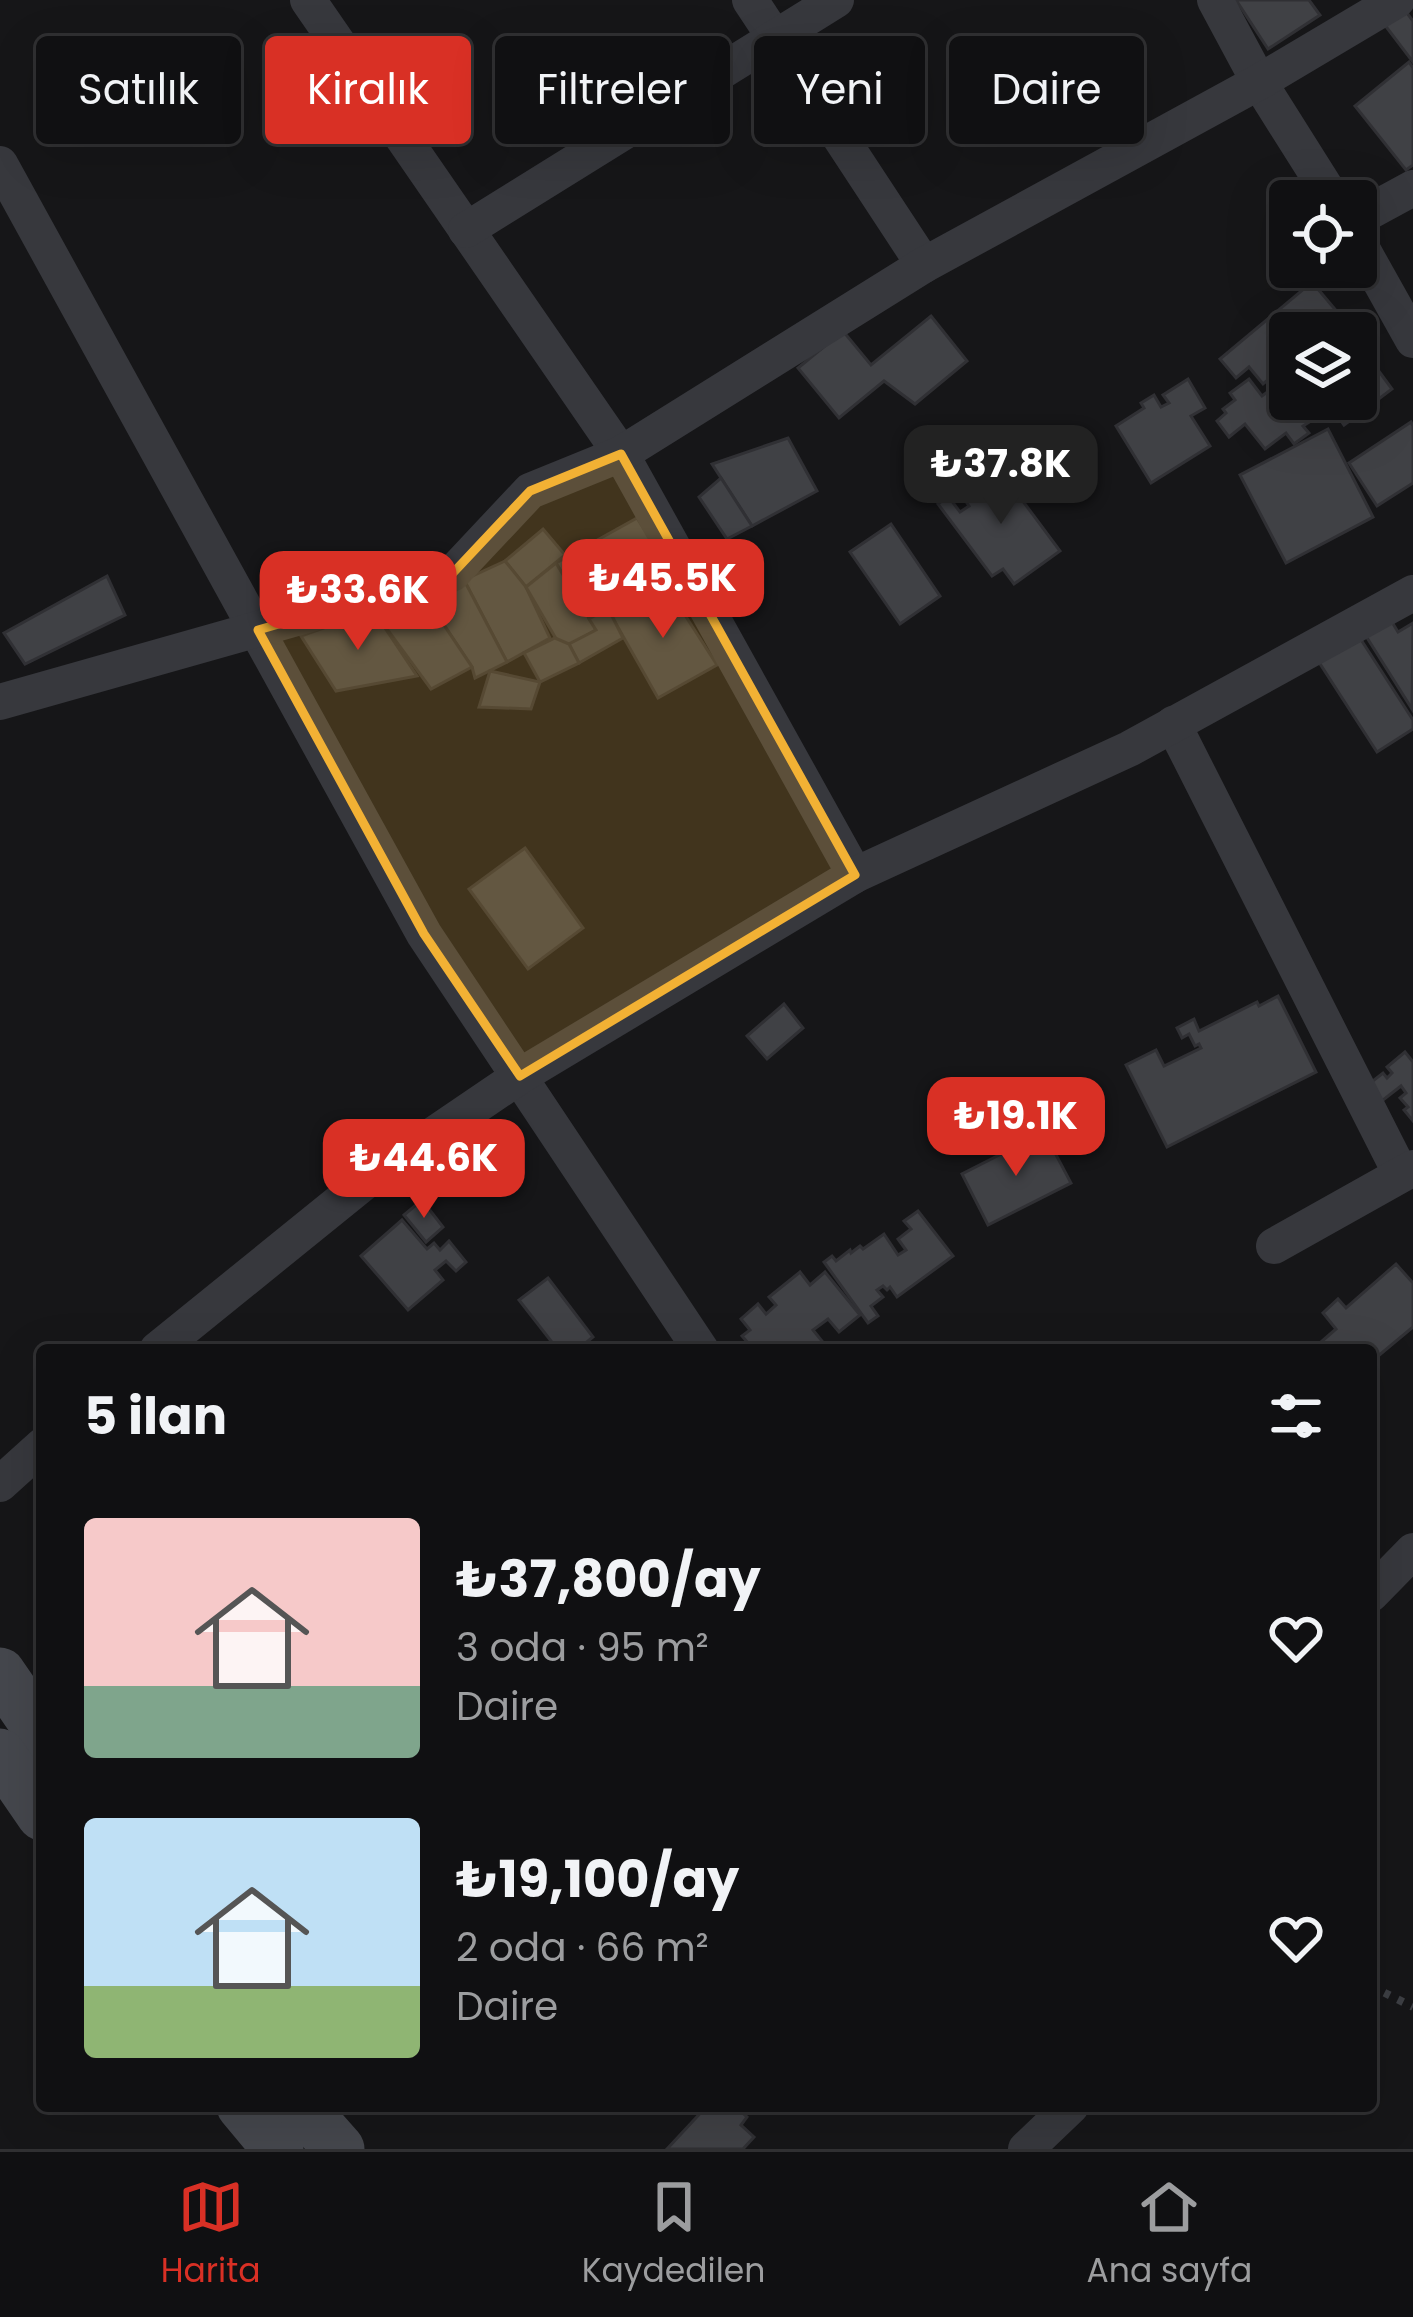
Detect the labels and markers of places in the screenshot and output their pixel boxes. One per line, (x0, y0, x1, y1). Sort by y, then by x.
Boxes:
pin: ₺37.8K (903, 425, 1099, 527)
pin: ₺45.5K (565, 539, 761, 641)
pin: ₺33.6K (260, 551, 456, 653)
pin: ₺19.1K (918, 1077, 1114, 1179)
pin: ₺44.6K (326, 1119, 522, 1221)

